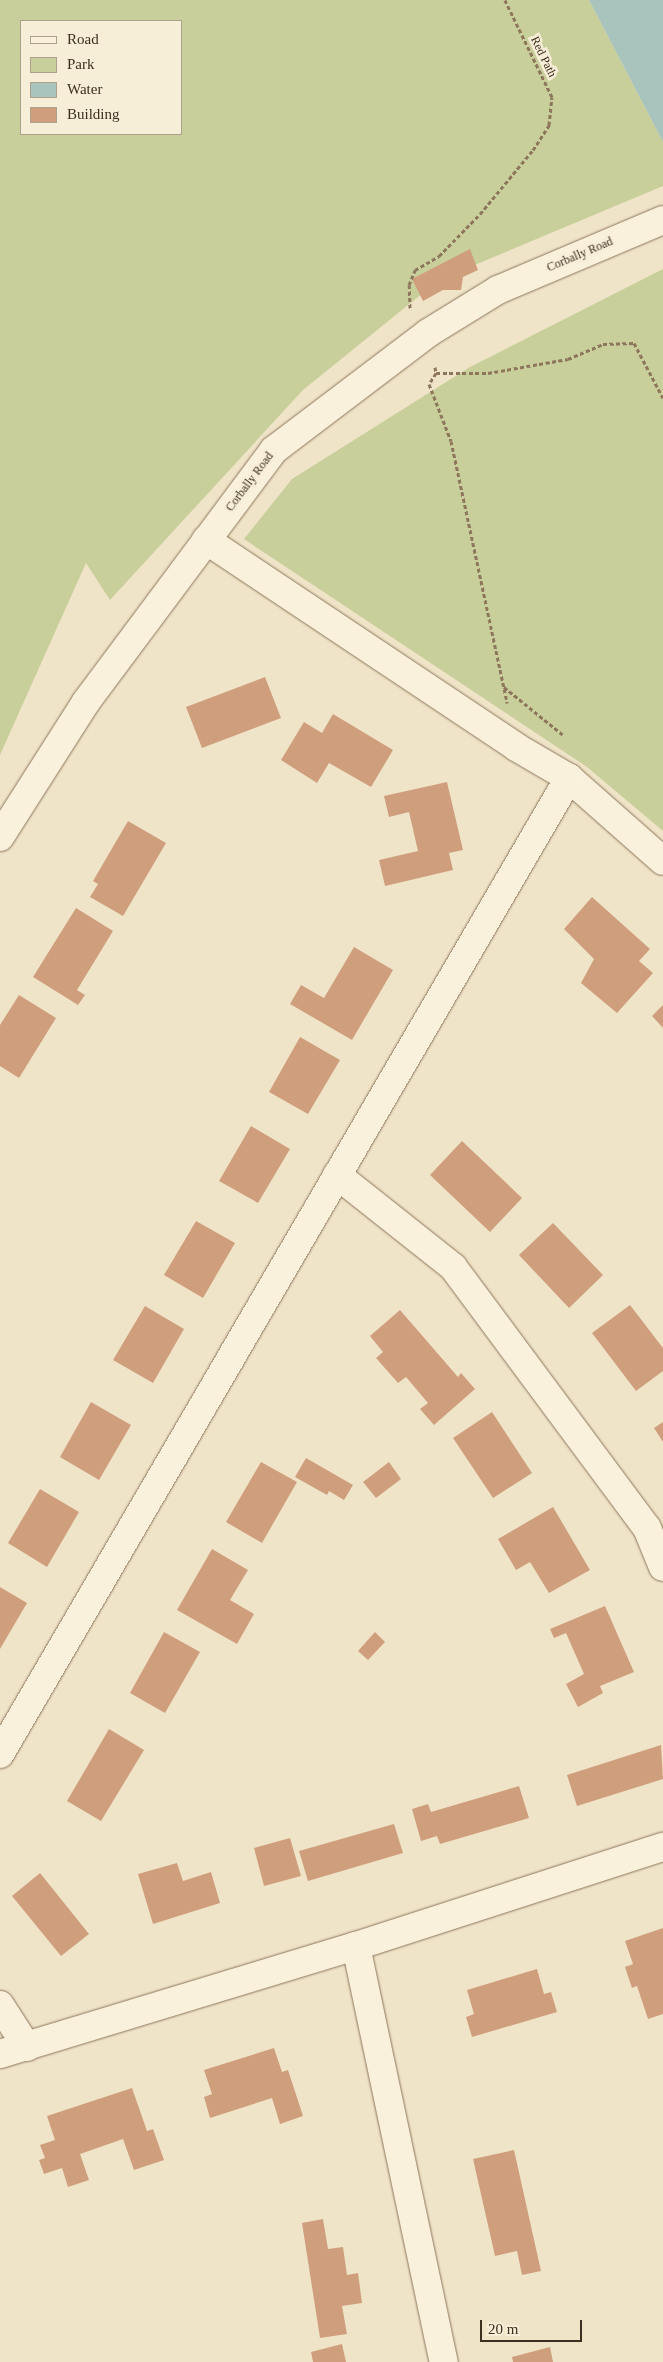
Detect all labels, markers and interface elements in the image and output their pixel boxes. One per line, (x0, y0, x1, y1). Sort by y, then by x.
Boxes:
legend (20, 20, 182, 135)
text: Road (67, 31, 99, 47)
street label: Red Path (527, 34, 559, 80)
text: Park (67, 56, 95, 72)
text: Water (67, 81, 102, 97)
text: Building (67, 106, 120, 122)
street label: Corbally Road (545, 235, 615, 275)
street label: Corbally Road (223, 450, 277, 514)
scale bar (483, 2310, 586, 2342)
text: 20 m (488, 2321, 518, 2337)

